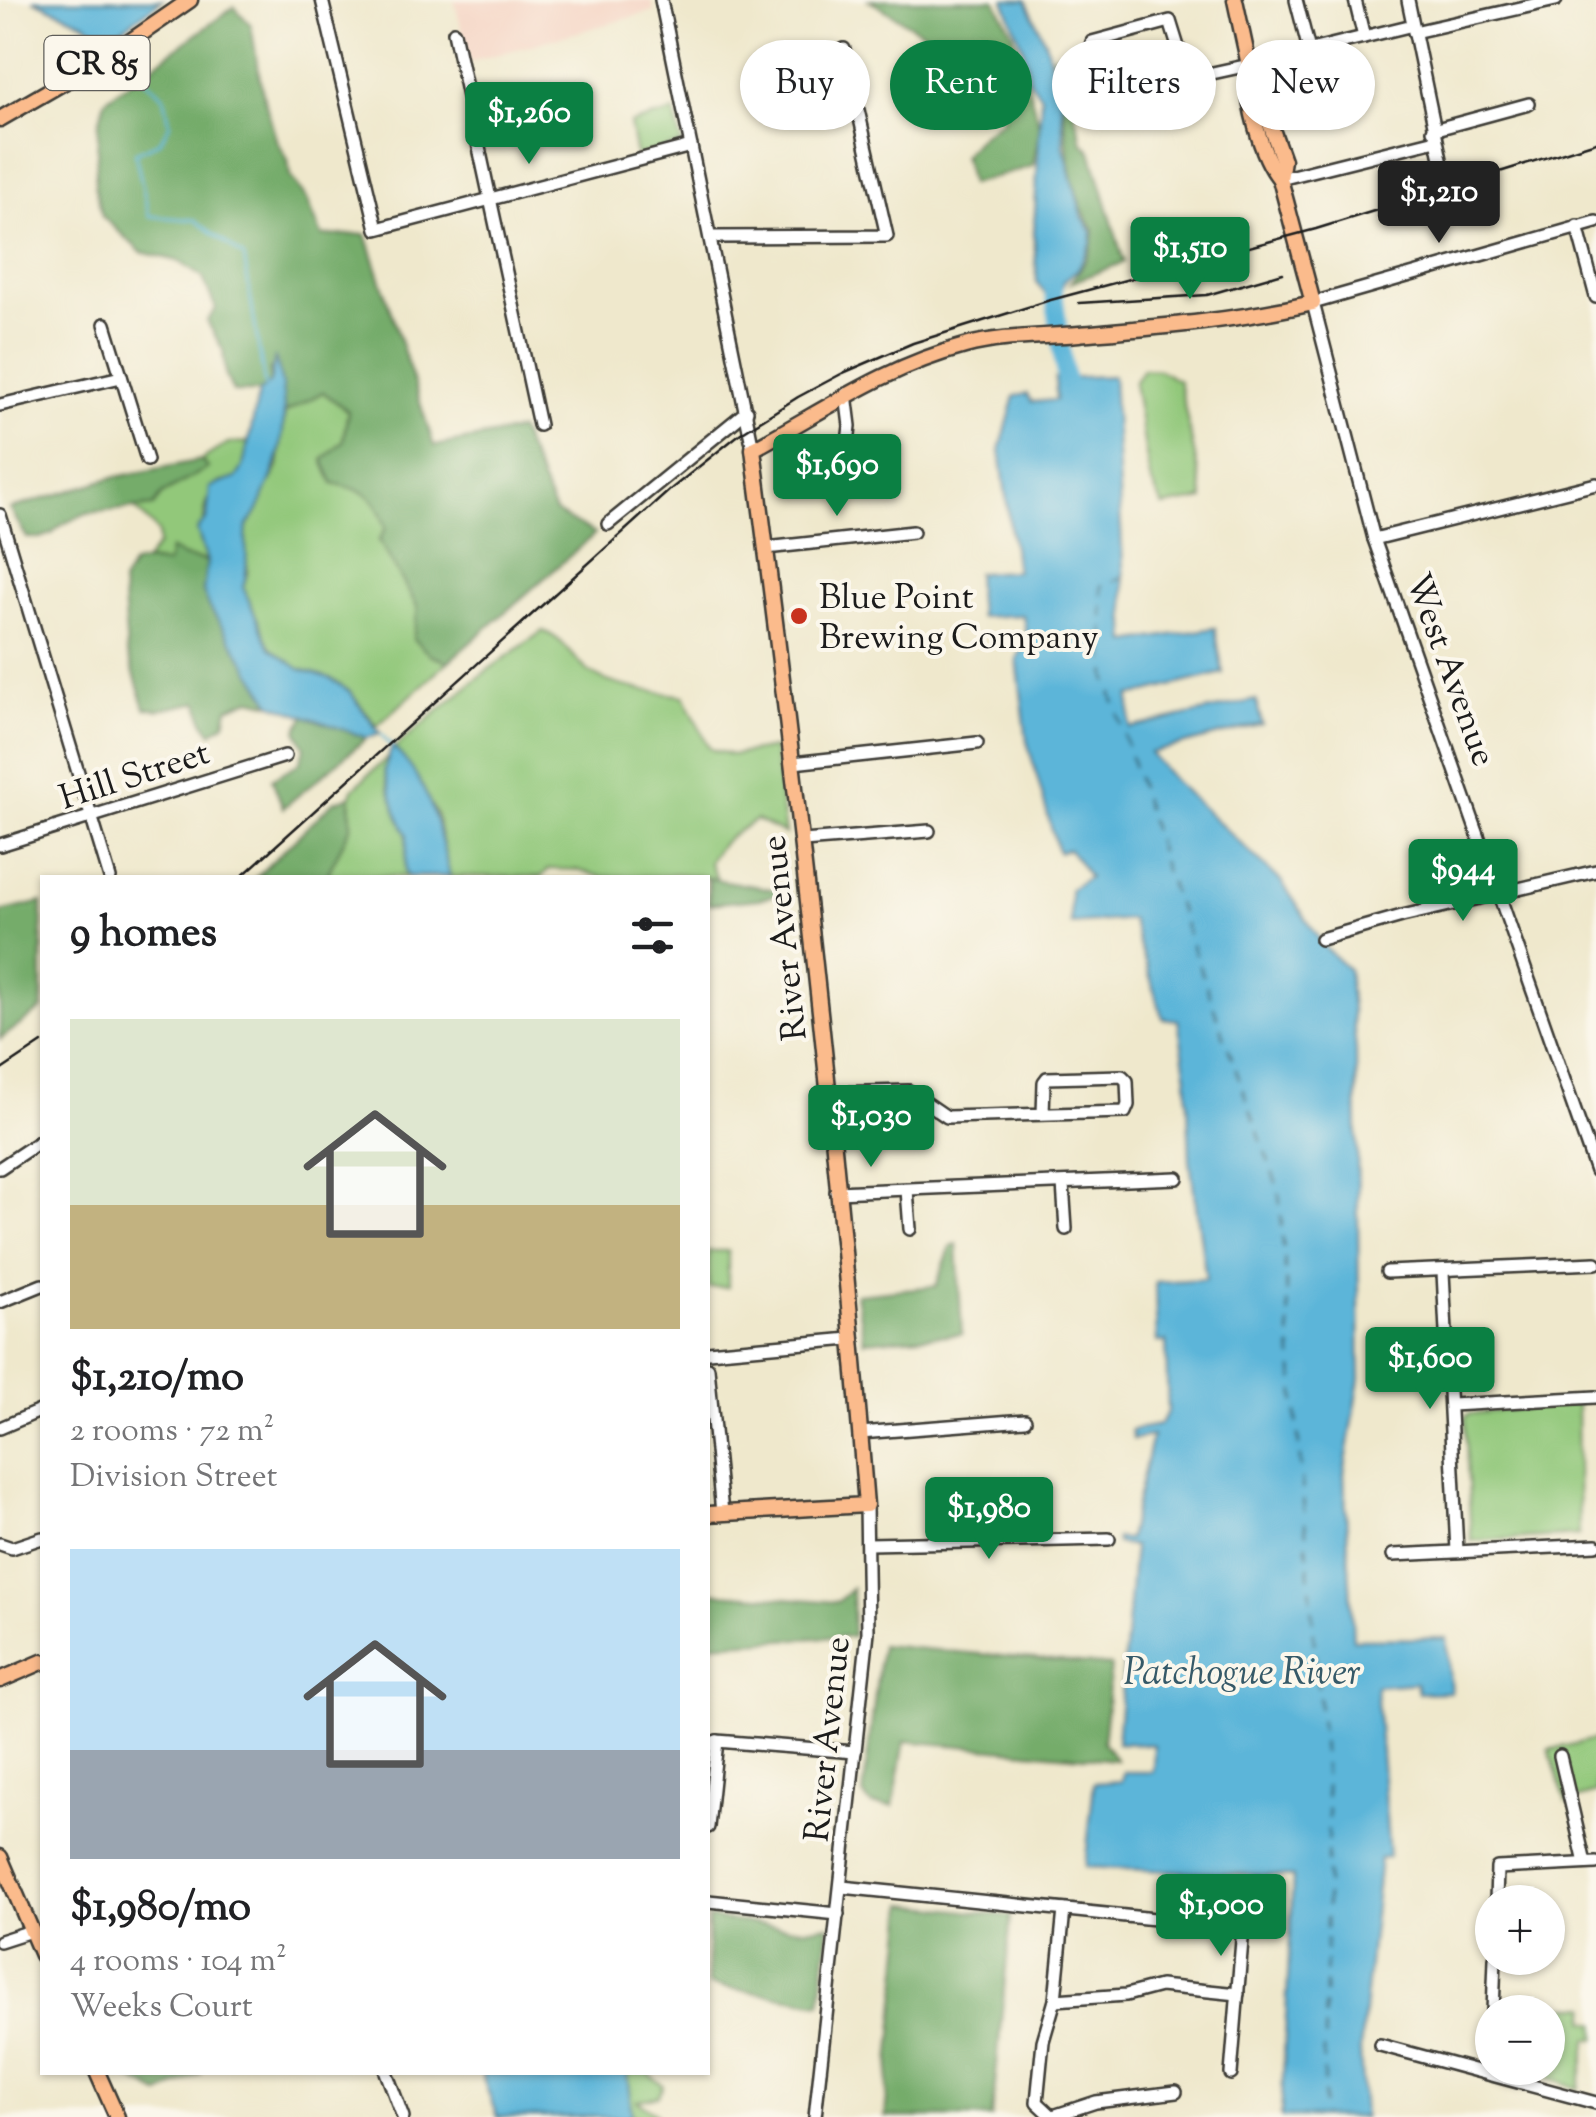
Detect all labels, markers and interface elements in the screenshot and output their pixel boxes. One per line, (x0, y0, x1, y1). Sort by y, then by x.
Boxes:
road number: CR 85 (44, 36, 150, 90)
chip: Buy (740, 40, 870, 130)
chip: Rent (890, 40, 1032, 130)
chip: Filters (1052, 40, 1216, 130)
chip: New (1236, 40, 1375, 130)
pin: $1,260 (448, 82, 610, 167)
text: $1,260 (487, 91, 571, 137)
pin: $1,210 (1358, 161, 1520, 246)
text: $1,210 (1400, 170, 1478, 216)
pin: $1,510 (1109, 217, 1271, 302)
text: $1,510 (1153, 226, 1227, 272)
pin: $1,690 (756, 434, 918, 519)
text: $1,690 (795, 443, 879, 489)
street label: West Avenue (1390, 567, 1507, 774)
place label: Blue Point Brewing Company (819, 574, 1099, 665)
marker: Blue Point Brewing Company (788, 605, 810, 627)
street label: Hill Street (54, 729, 217, 826)
street label: River Avenue (750, 833, 823, 1043)
pin: $944 (1404, 839, 1522, 924)
text: $944 (1431, 848, 1495, 894)
text: 9 homes (70, 905, 217, 965)
icon: filters (625, 908, 680, 963)
icon: home (285, 1084, 465, 1264)
pin: $1,030 (790, 1085, 952, 1170)
text: $1,030 (830, 1094, 912, 1140)
pin: $1,600 (1349, 1327, 1511, 1412)
text: $1,600 (1387, 1336, 1473, 1382)
text: $1,210/mo (70, 1349, 244, 1409)
text: 2 rooms · 72 m² (70, 1409, 274, 1455)
text: Division Street (70, 1455, 277, 1501)
pin: $1,980 (908, 1477, 1070, 1562)
text: $1,980 (947, 1486, 1031, 1532)
icon: home (285, 1614, 465, 1794)
street label: River Avenue (793, 1634, 866, 1844)
water label: Patchogue River (1123, 1648, 1361, 1702)
pin: $1,000 (1140, 1874, 1302, 1959)
text: $1,980/mo (70, 1879, 251, 1939)
text: $1,000 (1178, 1883, 1264, 1929)
map controls (1475, 1885, 1565, 2085)
button: + (1475, 1885, 1565, 1975)
text: 4 rooms · 104 m² (70, 1939, 287, 1985)
text: Weeks Court (70, 1985, 253, 2031)
button: − (1475, 1995, 1565, 2085)

